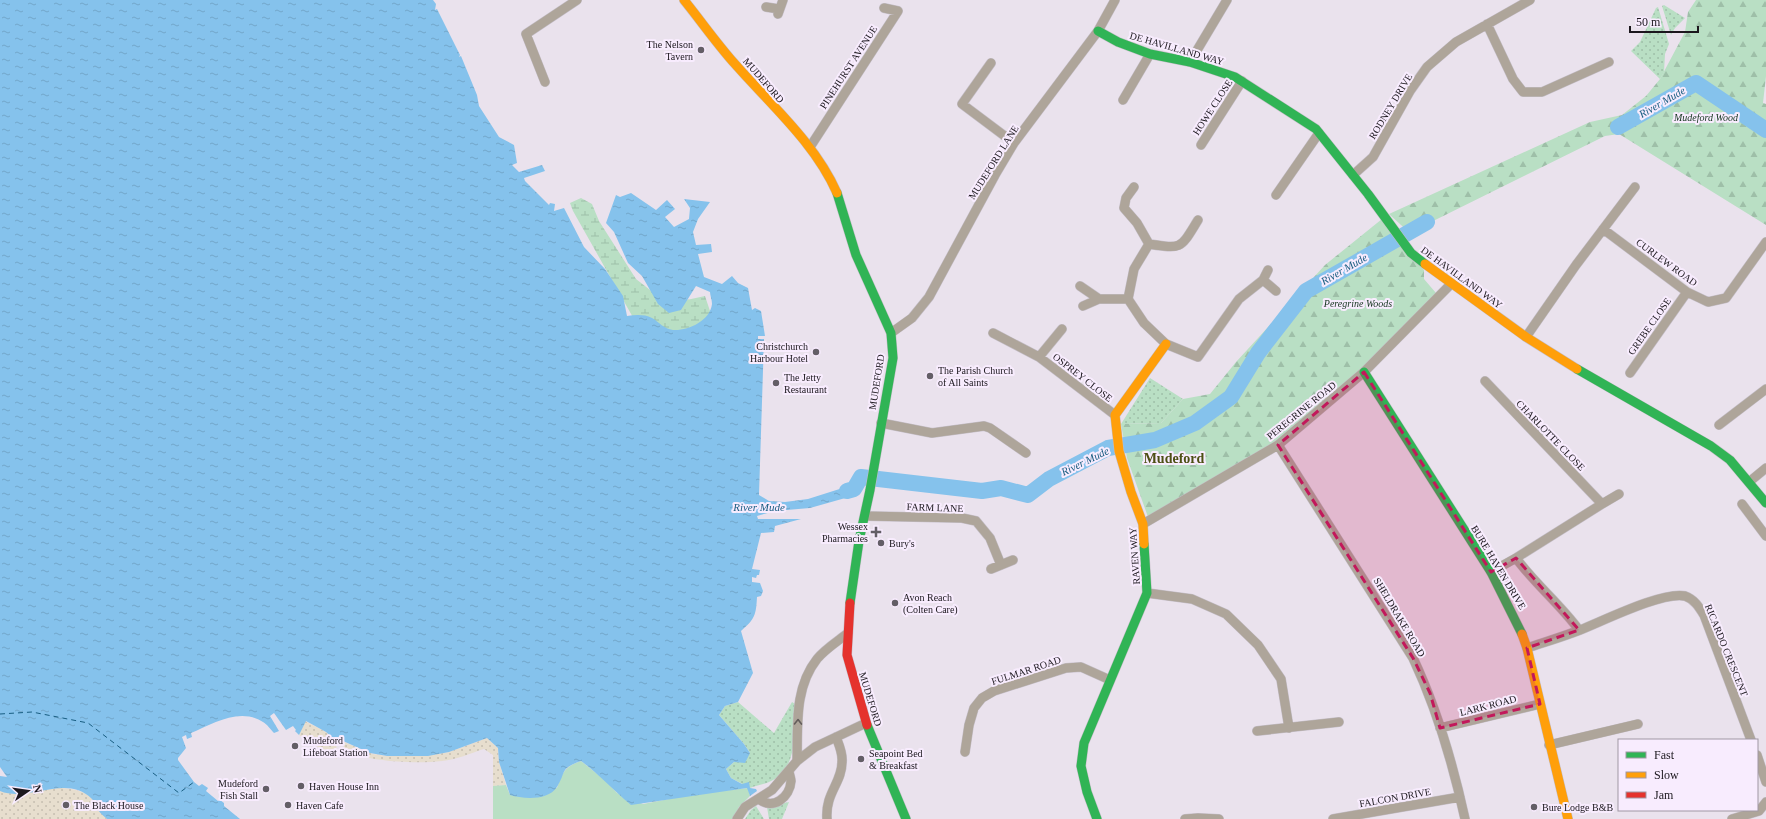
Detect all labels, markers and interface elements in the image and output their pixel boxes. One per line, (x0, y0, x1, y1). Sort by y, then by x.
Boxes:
scale bar (1630, 8, 1698, 34)
text: 50 m (1636, 15, 1661, 29)
street label: PINEHURST AVENUE (818, 24, 879, 111)
street label: DE HAVILLAND WAY (1128, 30, 1225, 67)
place label: The Nelson Tavern (647, 39, 693, 62)
marker: The Nelson Tavern (696, 45, 706, 55)
street label: MUDEFORD (741, 56, 786, 105)
street label: RODNEY DRIVE (1367, 72, 1414, 141)
street label: HOWE CLOSE (1190, 77, 1235, 137)
water label: River Mude (1636, 84, 1687, 121)
park label: Mudeford Wood (1673, 112, 1739, 123)
street label: MUDEFORD LANE (966, 123, 1021, 201)
street label: CURLEW ROAD (1634, 237, 1699, 288)
street label: DE HAVILLAND WAY (1419, 244, 1504, 311)
water label: River Mude (1318, 251, 1369, 288)
street label: GREBE CLOSE (1626, 296, 1673, 357)
park label: Peregrine Woods (1323, 298, 1392, 309)
place label: Christchurch Harbour Hotel (750, 341, 808, 364)
marker: Christchurch Harbour Hotel (811, 347, 821, 357)
street label: OSPREY CLOSE (1051, 351, 1115, 404)
street label: MUDEFORD (867, 354, 886, 411)
place label: The Parish Church of All Saints (938, 365, 1013, 388)
marker: The Parish Church of All Saints (925, 371, 935, 381)
place label: The Jetty Restaurant (784, 372, 827, 395)
marker: The Jetty Restaurant (771, 378, 781, 388)
street label: PEREGRINE ROAD (1264, 379, 1338, 442)
street label: CHARLOTTE CLOSE (1514, 398, 1587, 473)
water label: River Mude (1058, 444, 1111, 478)
district label: Mudeford (1144, 451, 1205, 466)
water label: River Mude (732, 501, 785, 513)
street label: FARM LANE (906, 501, 964, 514)
place label: Wessex Pharmacies (822, 521, 868, 544)
street label: BURE HAVEN DRIVE (1469, 523, 1528, 611)
marker: Wessex Pharmacies (871, 527, 881, 537)
street label: RAVEN WAY (1127, 527, 1142, 585)
marker: Bury's (876, 538, 886, 548)
place label: Bury's (889, 538, 915, 549)
street label: SHELDRAKE ROAD (1372, 576, 1428, 659)
place label: Avon Reach (Colten Care) (903, 592, 958, 616)
marker: Avon Reach (Colten Care) (890, 598, 900, 608)
street label: RICARDO CRESCENT (1703, 602, 1750, 698)
street label: FULMAR ROAD (990, 654, 1062, 687)
street label: MUDEFORD (857, 671, 884, 728)
street label: LARK ROAD (1459, 693, 1518, 718)
one-way arrow (794, 719, 802, 725)
place label: Mudeford Lifeboat Station (303, 735, 368, 758)
legend (1618, 739, 1758, 811)
marker: Mudeford Lifeboat Station (290, 741, 300, 751)
place label: Seapoint Bed & Breakfast (869, 748, 923, 771)
text: Fast (1654, 748, 1675, 762)
marker: Seapoint Bed & Breakfast (856, 754, 866, 764)
text: Slow (1654, 768, 1679, 782)
north arrow (8, 771, 48, 811)
place label: Mudeford Fish Stall (218, 778, 258, 801)
marker: Haven House Inn (296, 781, 306, 791)
place label: Haven House Inn (309, 781, 379, 792)
text: N (31, 784, 44, 794)
marker: Mudeford Fish Stall (261, 784, 271, 794)
street label: FALCON DRIVE (1359, 786, 1432, 809)
text: Jam (1654, 788, 1674, 802)
marker: The Black House (61, 800, 71, 810)
place label: The Black House (74, 800, 144, 811)
marker: Haven Cafe (283, 800, 293, 810)
place label: Haven Cafe (296, 800, 344, 811)
marker: Bure Lodge B&B (1529, 802, 1539, 812)
place label: Bure Lodge B&B (1542, 802, 1613, 813)

